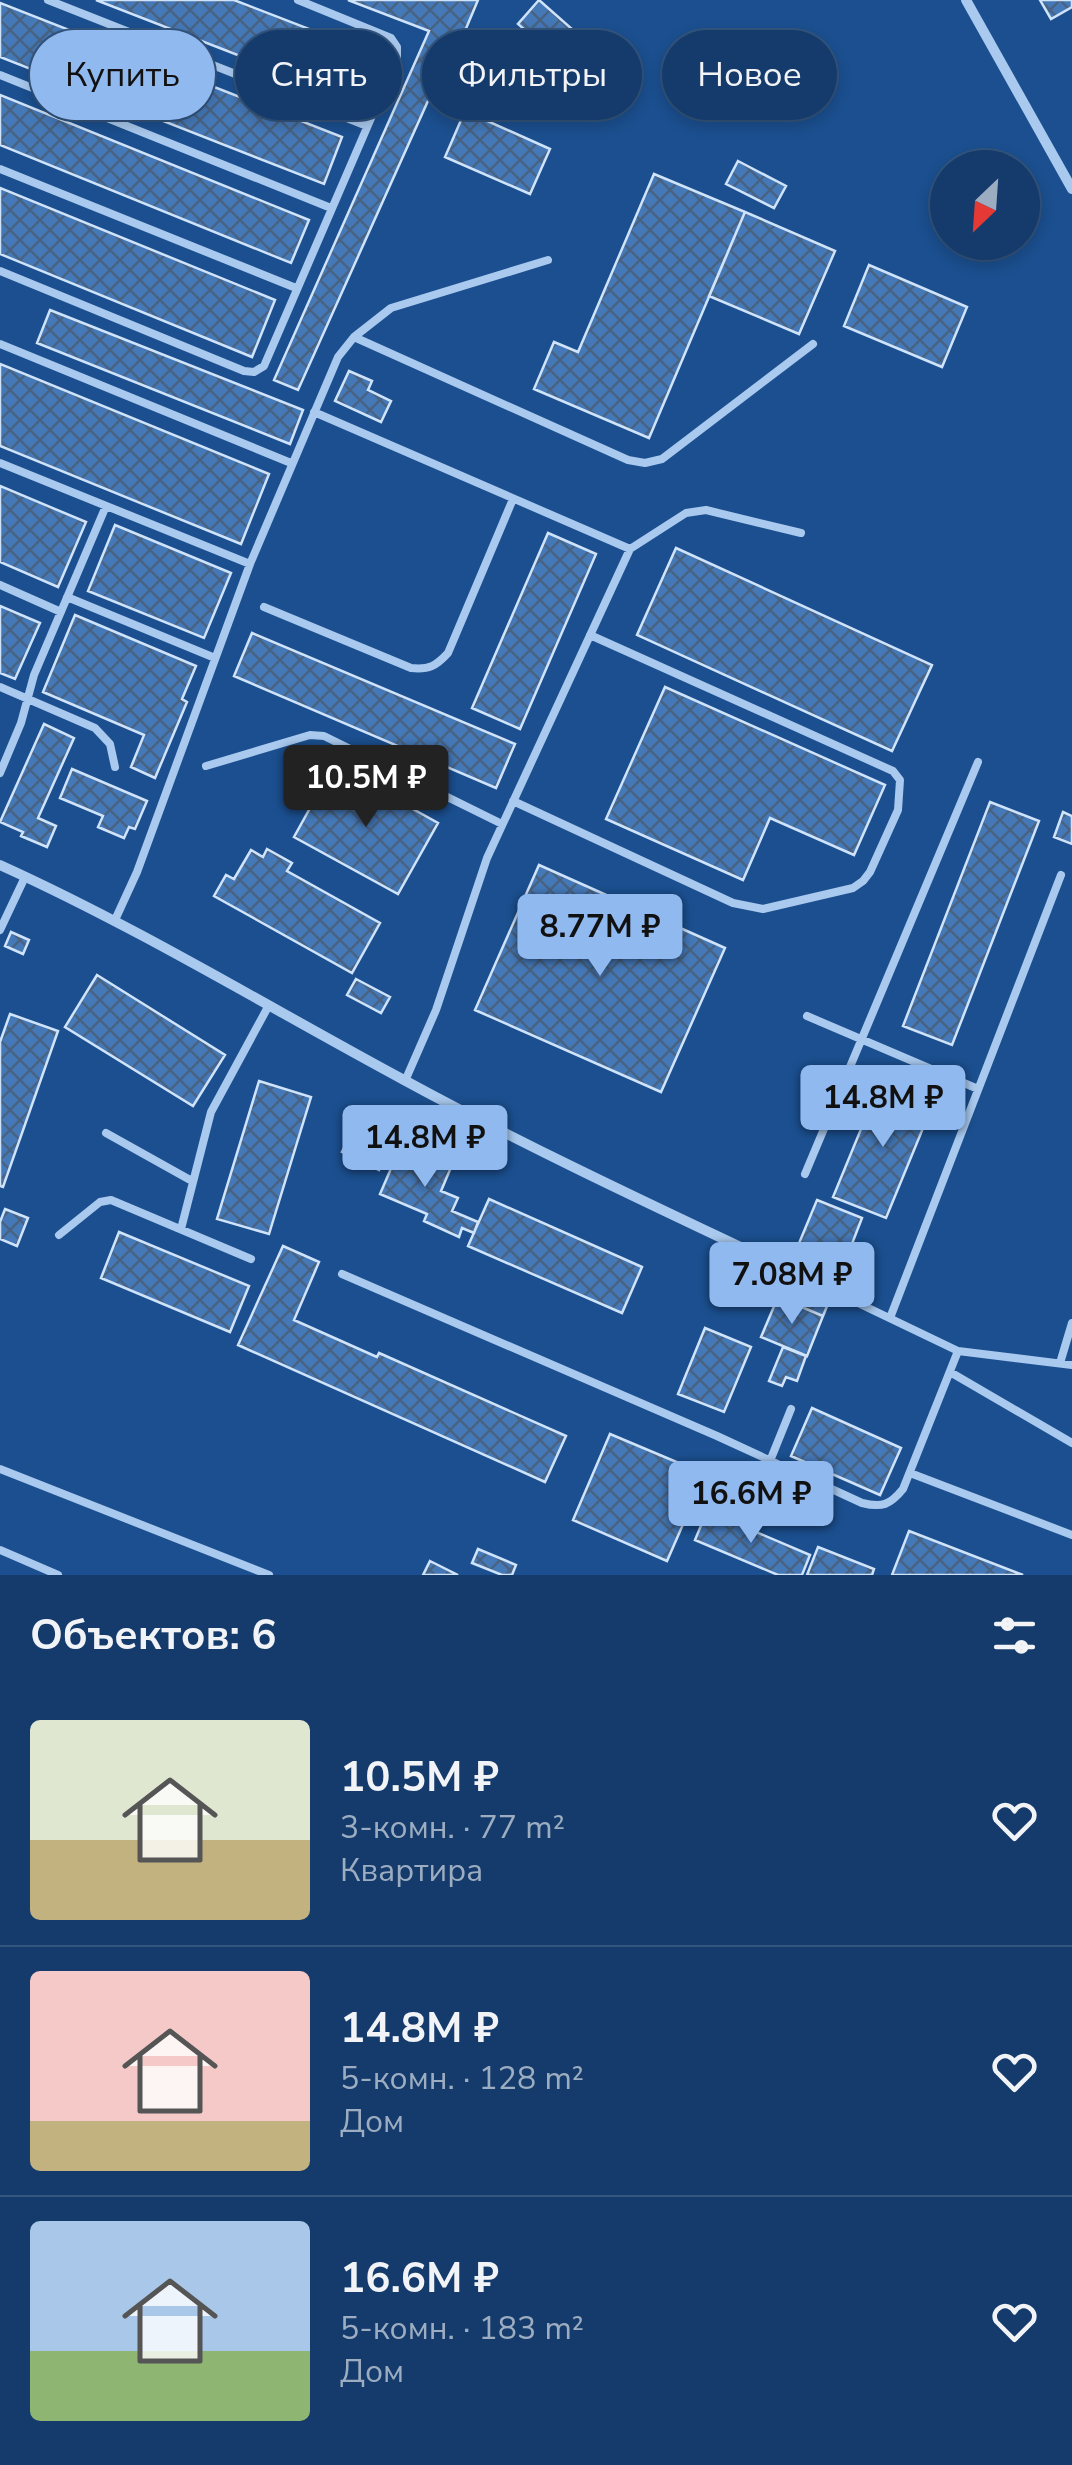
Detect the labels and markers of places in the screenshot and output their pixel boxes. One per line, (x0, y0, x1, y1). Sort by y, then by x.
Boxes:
pin: 10.5M ₽ (274, 745, 458, 830)
pin: 8.77M ₽ (508, 894, 692, 979)
pin: 14.8M ₽ (791, 1065, 975, 1150)
pin: 14.8M ₽ (333, 1105, 517, 1190)
pin: 7.08M ₽ (700, 1242, 884, 1327)
pin: 16.6M ₽ (659, 1461, 843, 1546)

